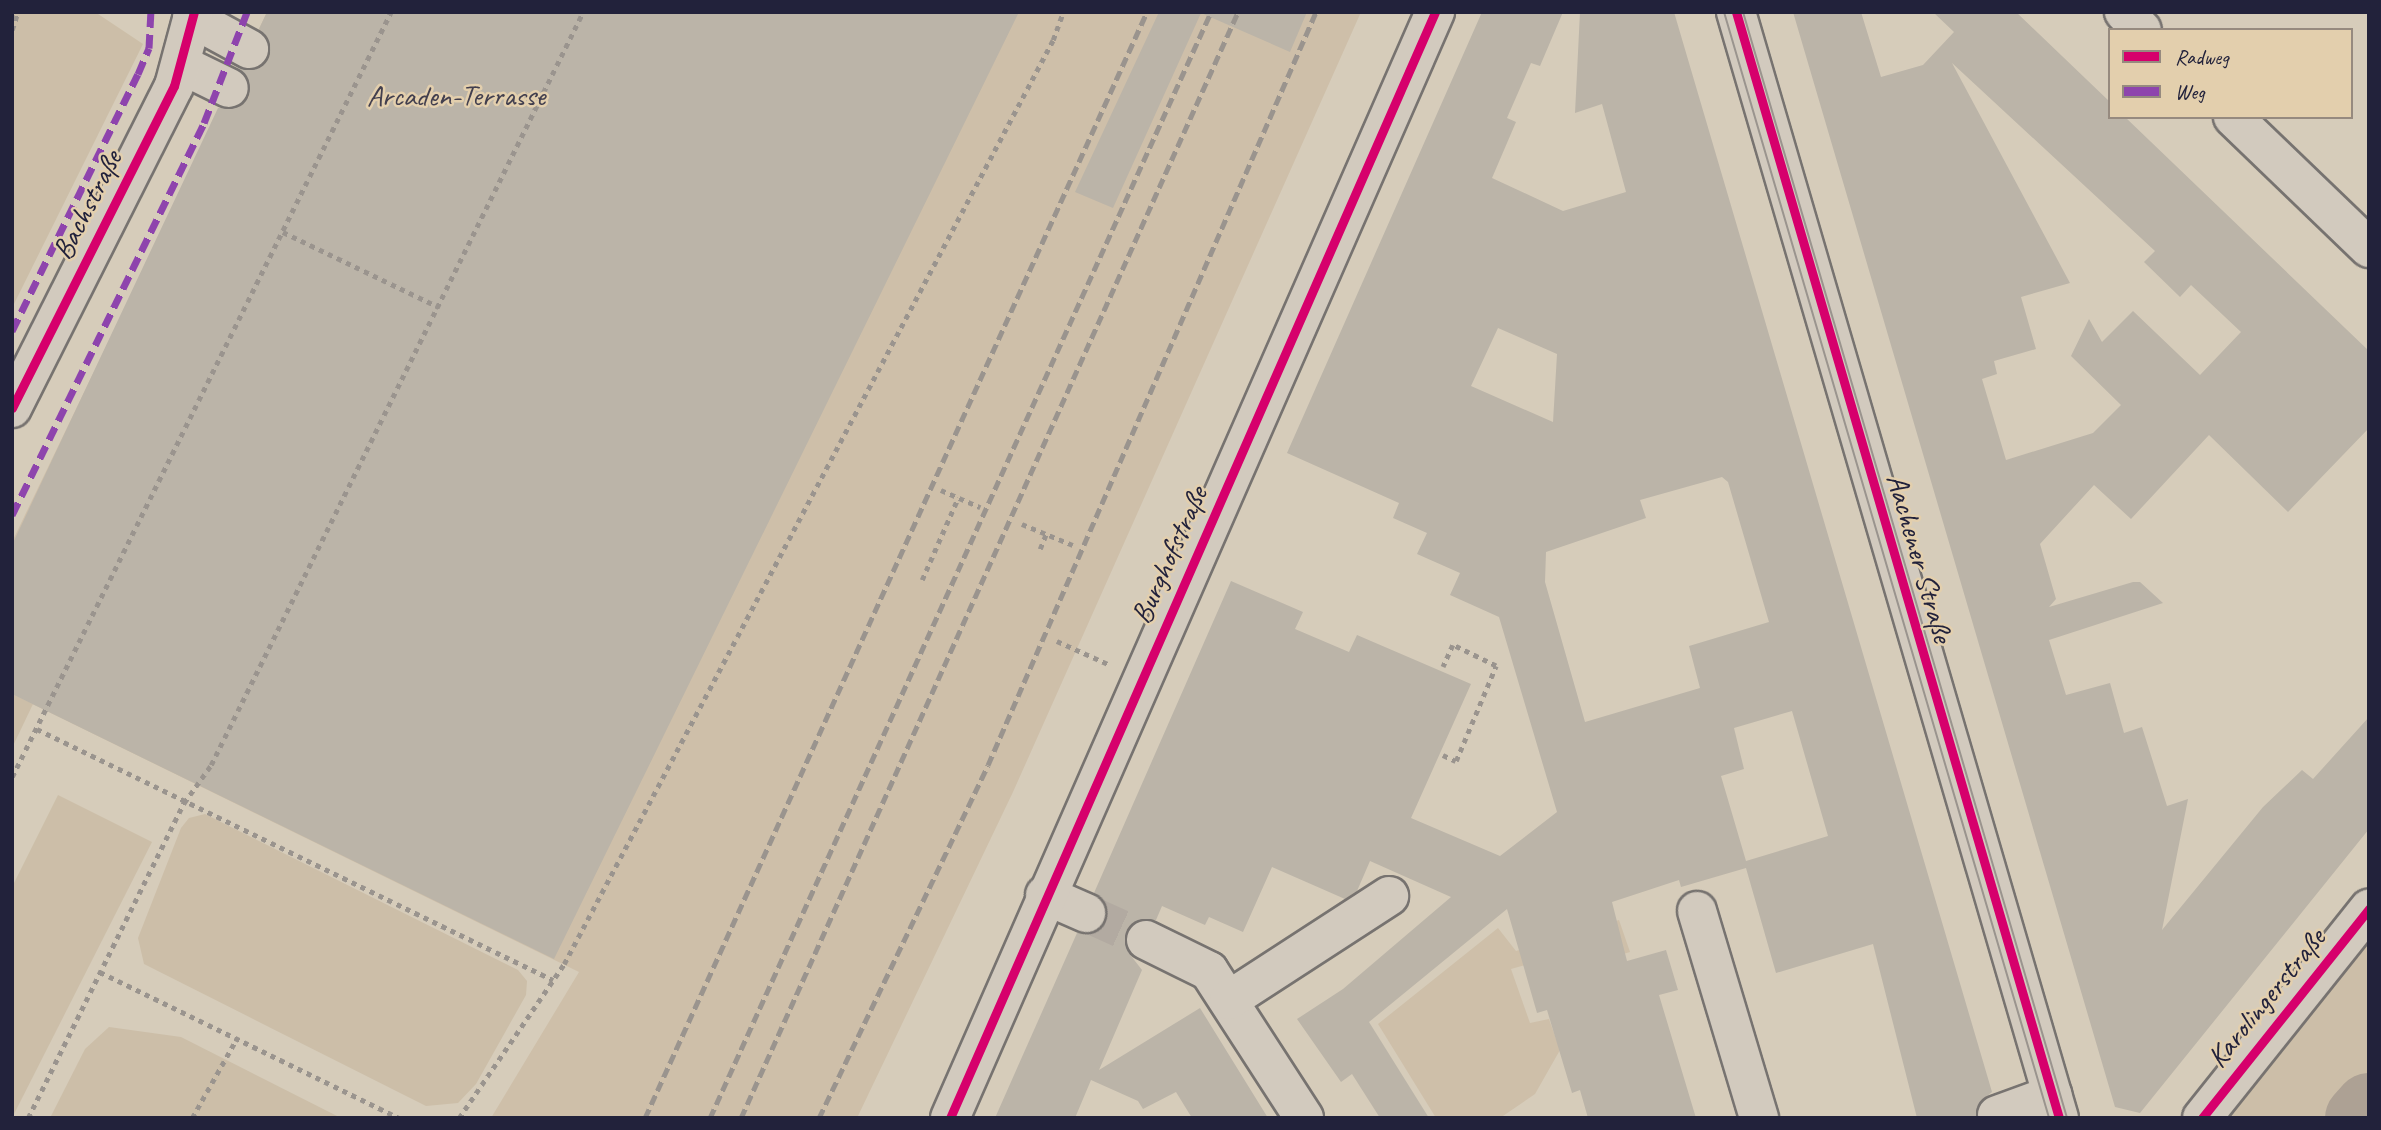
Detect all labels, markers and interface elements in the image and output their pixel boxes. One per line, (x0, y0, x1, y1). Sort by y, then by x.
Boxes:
legend (2108, 28, 2353, 119)
text: Radweg (2175, 44, 2229, 70)
park label: Arcaden-Terrasse (367, 77, 545, 113)
text: Weg (2175, 79, 2205, 105)
street label: Bachstraße (44, 144, 130, 266)
street label: Aachener Straße (1879, 469, 1961, 647)
street label: Burghofstraße (1123, 481, 1215, 629)
street label: Karolingerstraße (2199, 921, 2333, 1075)

